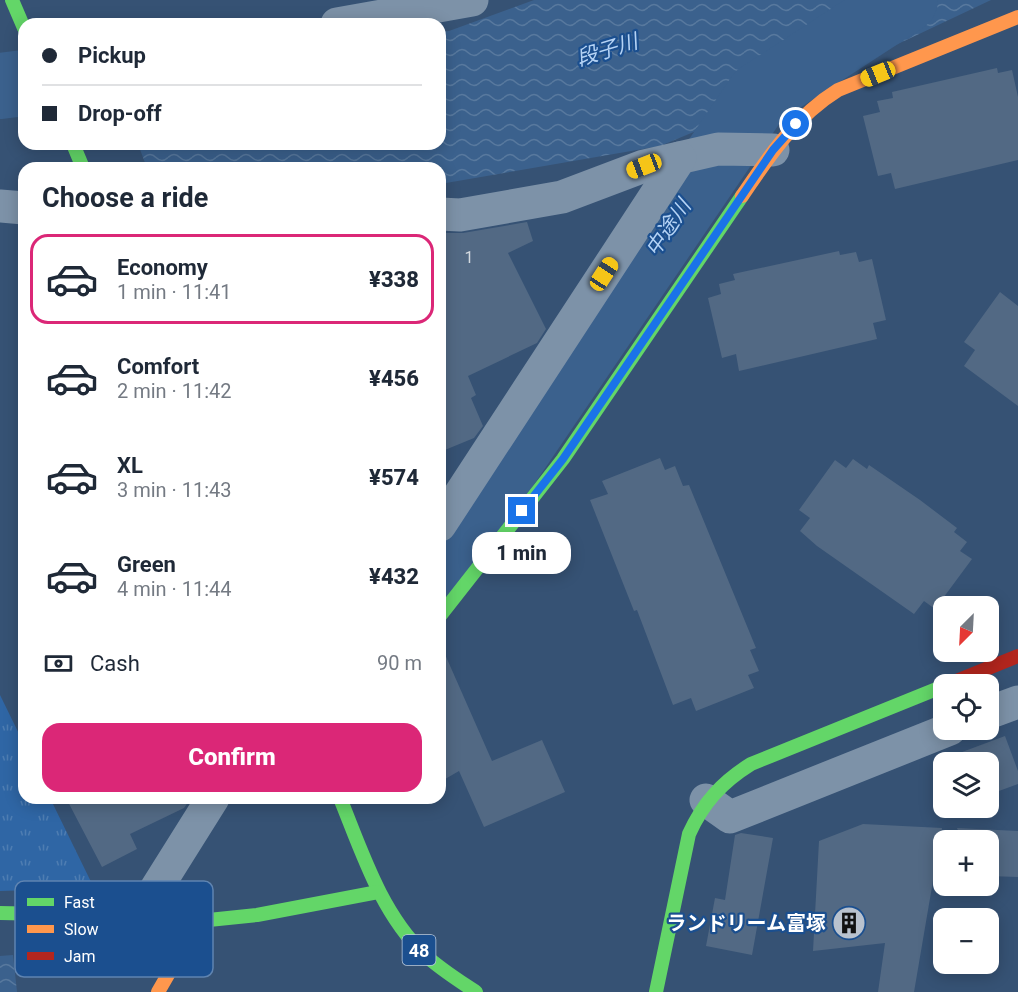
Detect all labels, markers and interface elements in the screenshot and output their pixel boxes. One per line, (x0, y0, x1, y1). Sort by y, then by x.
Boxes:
water label: 段子川 (573, 29, 643, 71)
text: Pickup (78, 43, 146, 68)
car (858, 59, 898, 89)
text: Drop-off (78, 101, 162, 126)
route start (782, 110, 809, 137)
car (624, 151, 664, 181)
text: Choose a ride (42, 182, 208, 214)
water label: 中途川 (640, 194, 697, 261)
house number: 1 (465, 248, 474, 267)
icon: car (45, 252, 99, 306)
car (587, 254, 621, 294)
text: Economy (117, 255, 208, 280)
text: ¥338 (369, 267, 419, 292)
text: 1 min · 11:41 (117, 280, 232, 304)
icon: car (45, 351, 99, 405)
text: Comfort (117, 354, 199, 379)
text: ¥456 (369, 366, 419, 391)
text: 2 min · 11:42 (117, 379, 232, 403)
icon: car (45, 450, 99, 504)
text: XL (117, 453, 143, 478)
text: ¥574 (369, 465, 419, 490)
text: 3 min · 11:43 (117, 478, 232, 502)
route end (508, 497, 535, 524)
callout: 1 min (472, 532, 572, 574)
text: 1 min (496, 541, 547, 565)
icon: car (45, 549, 99, 603)
text: Green (117, 552, 176, 577)
text: ¥432 (369, 564, 419, 589)
text: 4 min · 11:44 (117, 577, 232, 601)
north arrow (933, 596, 999, 662)
map controls (933, 596, 999, 974)
icon: cash (42, 647, 75, 680)
text: Cash (90, 651, 140, 676)
text: 90 m (377, 651, 422, 675)
button: locate (933, 674, 999, 740)
button: Confirm (42, 723, 422, 792)
button: layers (933, 752, 999, 818)
button: + (933, 830, 999, 896)
legend (15, 881, 213, 977)
text: Fast (64, 893, 95, 912)
building icon: ランドリーム富塚 (831, 905, 867, 941)
button: − (933, 908, 999, 974)
place label: ランドリーム富塚 (667, 911, 826, 935)
text: Slow (64, 920, 99, 939)
road number: 48 (402, 935, 436, 965)
text: Jam (64, 947, 96, 966)

